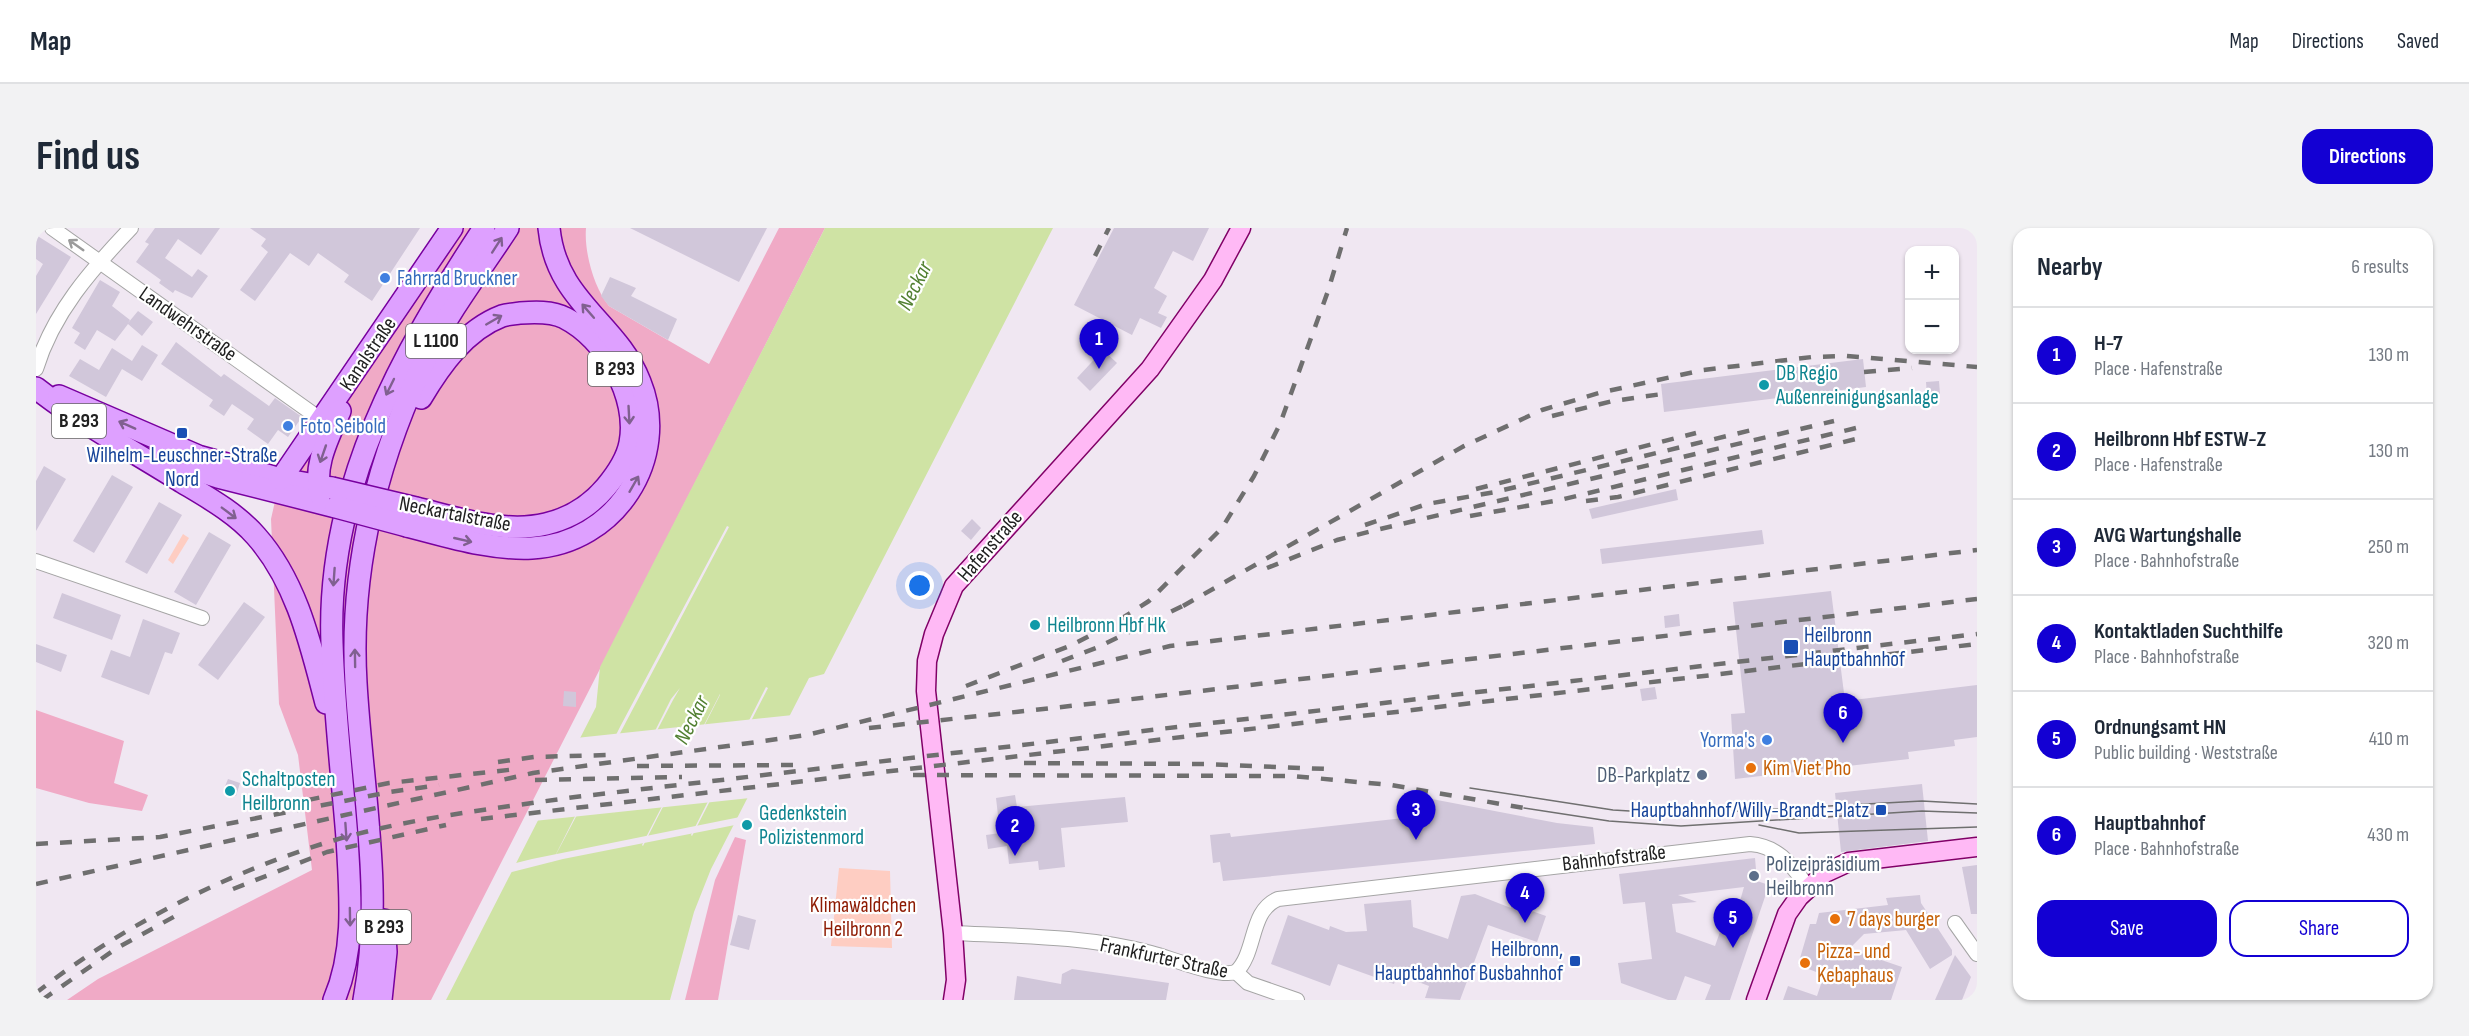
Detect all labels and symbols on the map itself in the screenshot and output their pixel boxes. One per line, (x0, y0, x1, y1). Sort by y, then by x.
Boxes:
one-way arrow (491, 237, 503, 254)
one-way arrow (68, 238, 84, 251)
water label: Neckar (891, 256, 939, 315)
place label: Fahrrad Bruckner (397, 266, 518, 291)
marker: Fahrrad Bruckner (378, 271, 392, 285)
street label: Landwehrstraße (134, 281, 242, 367)
one-way arrow (581, 303, 594, 319)
street label: Kanalstraße (334, 312, 402, 396)
one-way arrow (485, 314, 502, 326)
pin: 1 (1080, 320, 1118, 369)
road number: L 1100 (406, 324, 466, 358)
road number: B 293 (588, 352, 642, 386)
place label: DB Regio Außenreinigungsanlage (1775, 361, 1939, 410)
one-way arrow (384, 377, 395, 395)
marker: DB Regio Außenreinigungsanlage (1757, 378, 1771, 392)
road number: B 293 (52, 404, 106, 438)
one-way arrow (623, 405, 634, 425)
place label: Foto Seibold (300, 414, 386, 439)
one-way arrow (118, 419, 137, 430)
marker: Foto Seibold (281, 419, 295, 433)
marker: Wilhelm-Leuschner-Straße Nord (175, 426, 189, 440)
place label: Wilhelm-Leuschner-Straße Nord (86, 443, 278, 492)
one-way arrow (317, 444, 328, 463)
one-way arrow (628, 476, 640, 493)
street label: Neckartalstraße (397, 491, 513, 537)
street label: Hafenstraße (952, 505, 1028, 587)
one-way arrow (221, 507, 237, 519)
one-way arrow (453, 535, 473, 546)
one-way arrow (328, 566, 339, 586)
your location (905, 571, 934, 600)
place label: Heilbronn Hbf Hk (1047, 613, 1166, 638)
marker: Heilbronn Hbf Hk (1028, 618, 1042, 632)
place label: Heilbronn Hauptbahnhof (1804, 623, 1906, 672)
marker: Heilbronn Hauptbahnhof (1782, 638, 1800, 656)
one-way arrow (350, 648, 361, 668)
water label: Neckar (668, 690, 716, 749)
pin: 6 (1824, 694, 1862, 743)
place label: Yorma's (1700, 728, 1755, 753)
marker: Yorma's (1760, 733, 1774, 747)
place label: Kim Viet Pho (1763, 756, 1851, 781)
marker: Kim Viet Pho (1744, 761, 1758, 775)
place label: DB-Parkplatz (1597, 763, 1690, 788)
place label: Schaltposten Heilbronn (242, 767, 335, 816)
marker: DB-Parkplatz (1695, 768, 1709, 782)
marker: Schaltposten Heilbronn (223, 784, 237, 798)
pin: 3 (1396, 790, 1436, 840)
place label: Hauptbahnhof/Willy-Brandt-Platz (1630, 798, 1869, 823)
place label: Gedenkstein Polizistenmord (759, 801, 864, 850)
marker: Hauptbahnhof/Willy-Brandt-Platz (1874, 803, 1888, 817)
pin: 2 (996, 806, 1034, 856)
marker: Gedenkstein Polizistenmord (740, 818, 754, 832)
one-way arrow (341, 821, 352, 841)
street label: Bahnhofstraße (1561, 839, 1667, 877)
place label: Polizeipräsidium Heilbronn (1766, 852, 1880, 901)
marker: Polizeipräsidium Heilbronn (1747, 869, 1761, 883)
pin: 4 (1506, 874, 1544, 923)
park label: Klimawäldchen Heilbronn 2 (810, 893, 916, 942)
pin: 5 (1714, 898, 1752, 948)
one-way arrow (344, 907, 356, 927)
place label: 7 days burger (1847, 907, 1940, 932)
road number: B 293 (357, 910, 411, 944)
marker: 7 days burger (1828, 912, 1842, 926)
street label: Frankfurter Straße (1098, 932, 1230, 984)
place label: Heilbronn, Hauptbahnhof Busbahnhof (1374, 937, 1564, 986)
place label: Pizza- und Kebaphaus (1817, 939, 1893, 988)
marker: Heilbronn, Hauptbahnhof Busbahnhof (1568, 954, 1582, 968)
marker: Pizza- und Kebaphaus (1798, 956, 1812, 970)

